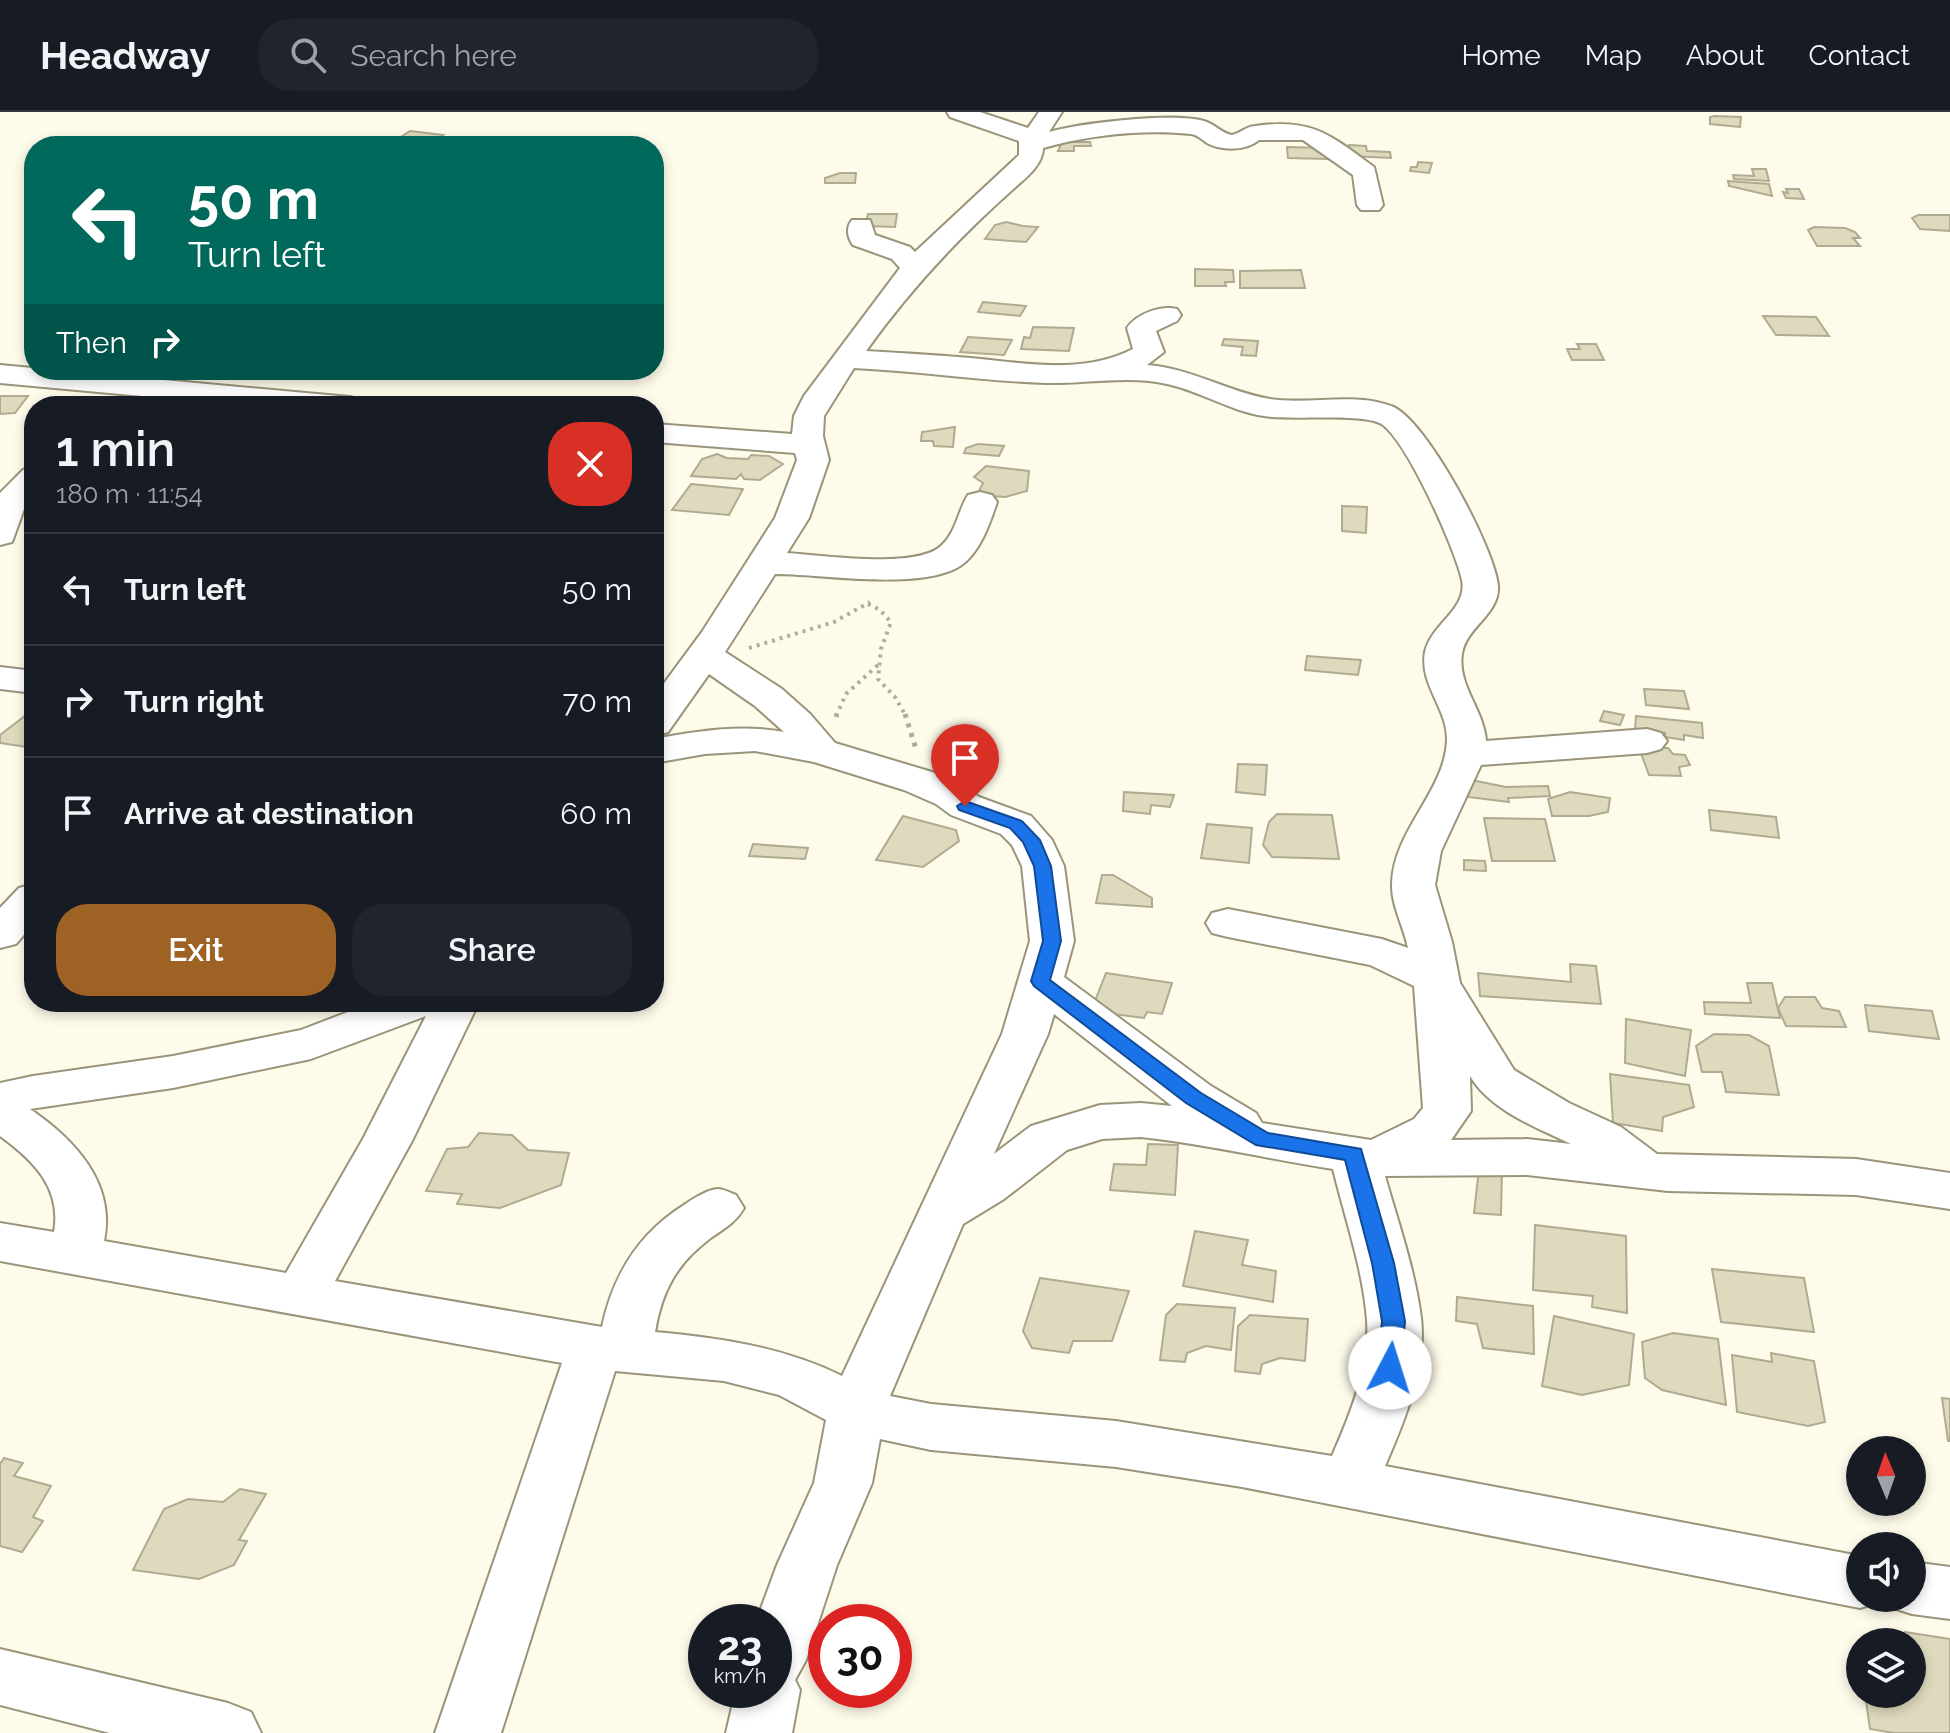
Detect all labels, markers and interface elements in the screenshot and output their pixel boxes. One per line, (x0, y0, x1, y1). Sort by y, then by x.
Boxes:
search box (258, 19, 818, 91)
text: Headway (40, 33, 210, 78)
icon: search (286, 33, 330, 77)
text: Search here (350, 38, 517, 73)
text: Home (1461, 39, 1541, 72)
text: Map (1585, 39, 1642, 72)
text: About (1686, 39, 1765, 72)
text: Contact (1809, 39, 1910, 72)
text: 50 m (188, 166, 319, 232)
icon: left (56, 168, 160, 272)
text: Turn left (188, 233, 326, 275)
icon: right (143, 320, 187, 364)
text: Then (56, 325, 127, 360)
text: 1 min (56, 421, 175, 477)
button: close (548, 422, 632, 506)
text: 180 m · 11:54 (56, 479, 203, 509)
icon: left (56, 567, 100, 611)
text: Turn left (124, 572, 246, 607)
text: 50 m (562, 572, 632, 607)
icon: right (56, 679, 100, 723)
text: Turn right (124, 684, 264, 719)
text: 70 m (562, 684, 632, 719)
pin (931, 724, 999, 806)
icon: arrive (943, 736, 987, 780)
icon: arrive (56, 791, 100, 835)
text: Arrive at destination (124, 796, 414, 831)
text: 60 m (560, 796, 632, 831)
button: Exit (56, 904, 336, 996)
button: Share (352, 904, 632, 996)
position arrow (1348, 1326, 1432, 1410)
north arrow (1846, 1436, 1926, 1516)
map controls (1846, 1436, 1926, 1708)
button: sound (1846, 1532, 1926, 1612)
speed limit sign: 30 (808, 1604, 912, 1708)
text: 23 (718, 1622, 762, 1669)
button: layers (1846, 1628, 1926, 1708)
text: km/h (714, 1664, 766, 1688)

